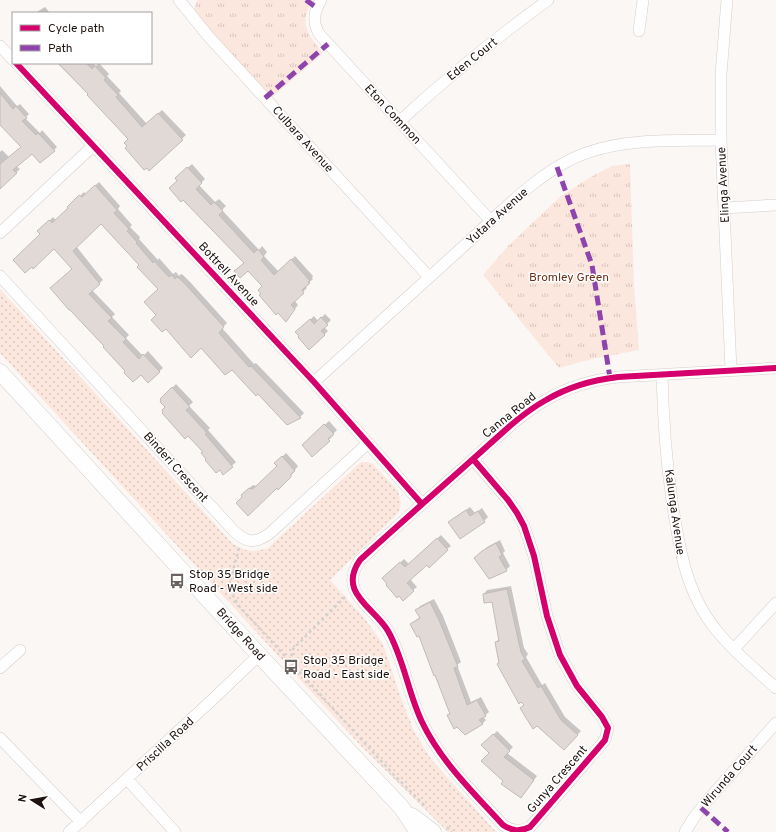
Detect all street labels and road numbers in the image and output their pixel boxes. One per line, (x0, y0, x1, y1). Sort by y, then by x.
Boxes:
street label: Eden Court (444, 35, 501, 85)
street label: Eton Common (360, 81, 424, 148)
street label: Culbara Avenue (268, 103, 336, 176)
street label: Elinga Avenue (714, 147, 734, 223)
street label: Yutara Avenue (463, 185, 532, 249)
street label: Bottrell Avenue (194, 239, 262, 310)
street label: Canna Road (479, 389, 540, 442)
street label: Binderi Crescent (139, 429, 211, 506)
street label: Kalunga Avenue (660, 468, 688, 556)
street label: Bridge Road (212, 605, 268, 665)
street label: Priscilla Road (134, 714, 198, 775)
street label: Gunya Crescent (524, 742, 592, 817)
street label: Wirunda Court (698, 742, 761, 811)

